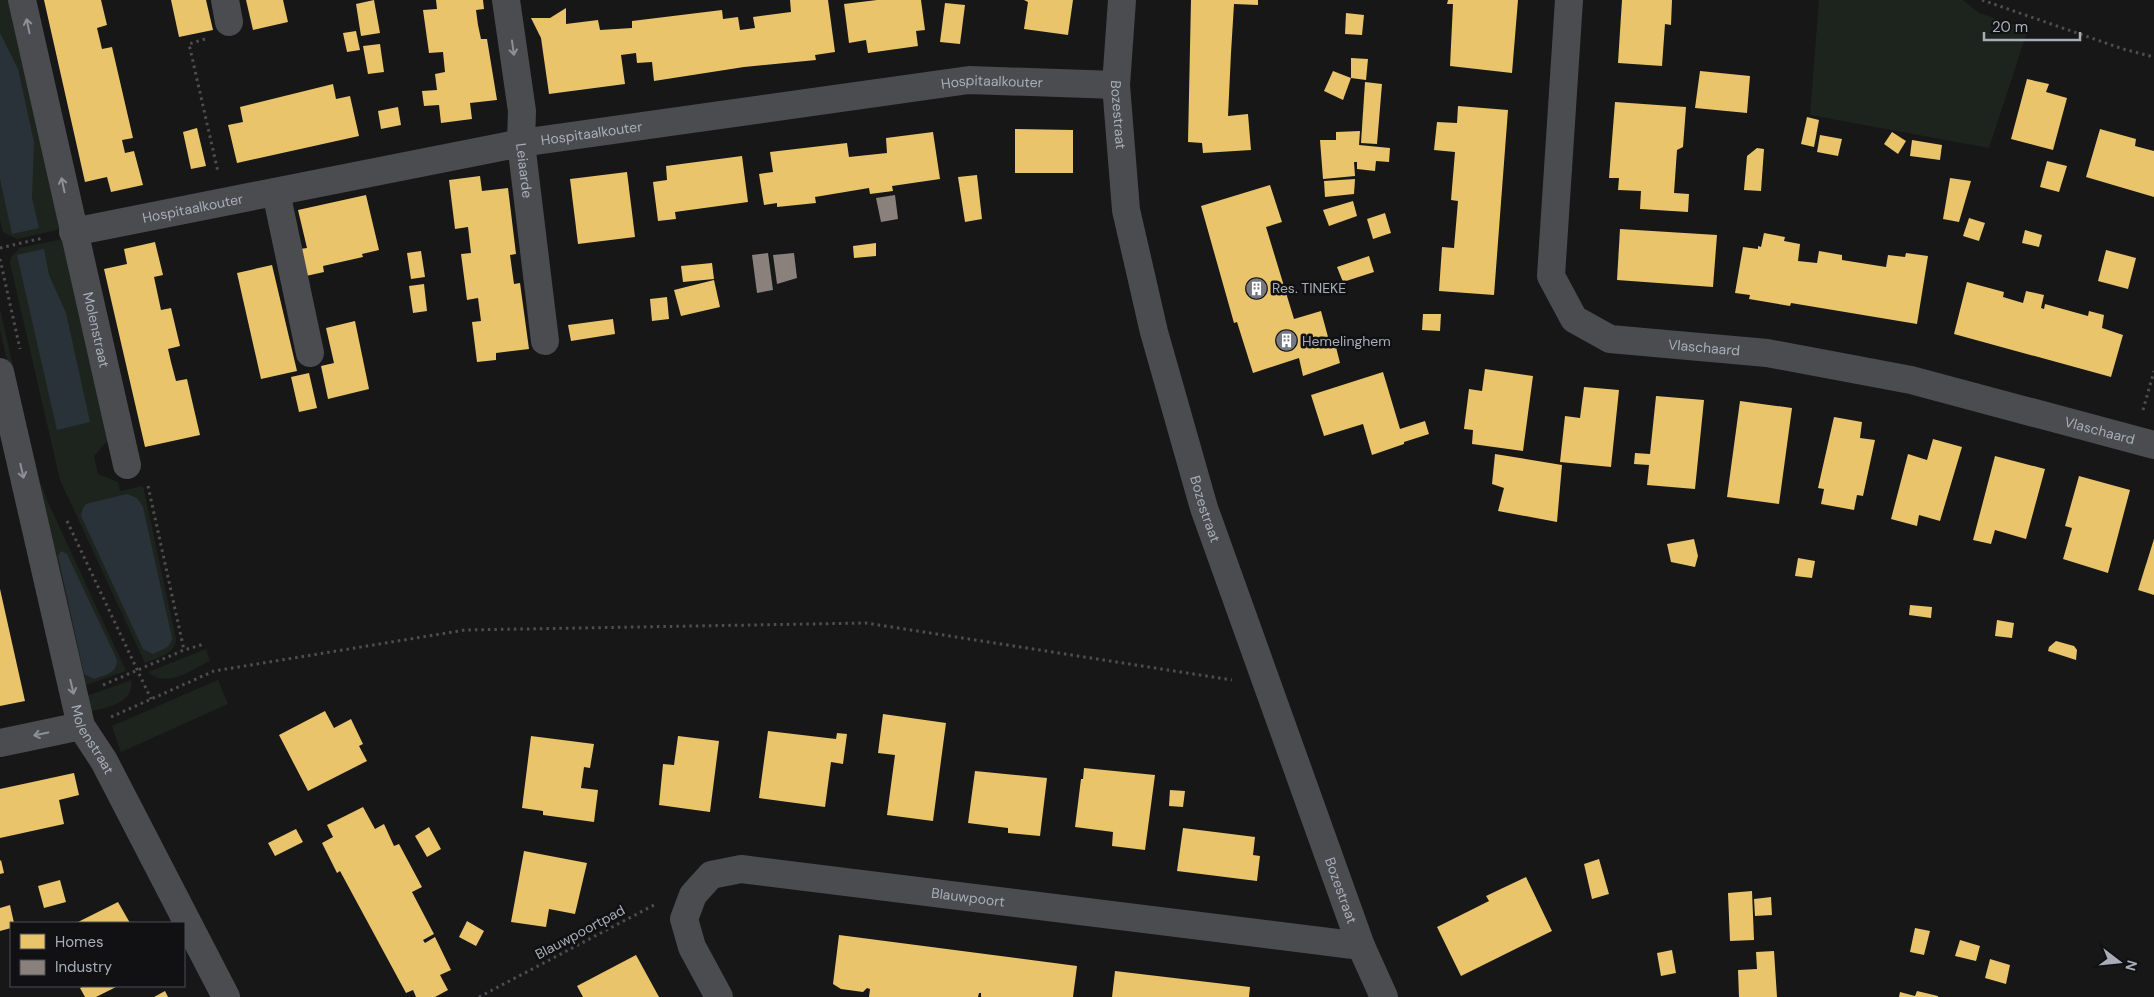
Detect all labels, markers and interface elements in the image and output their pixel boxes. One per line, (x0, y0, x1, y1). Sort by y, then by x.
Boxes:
scale bar (1984, 10, 2080, 42)
text: 20 m (1992, 17, 2028, 37)
one-way arrow (23, 18, 32, 34)
one-way arrow (508, 40, 518, 56)
street label: Hospitaalkouter (940, 71, 1043, 93)
street label: Bozestraat (1107, 80, 1130, 150)
street label: Hospitaalkouter (540, 117, 643, 149)
street label: Leiaarde (512, 142, 537, 199)
one-way arrow (58, 177, 67, 193)
street label: Hospitaalkouter (141, 189, 245, 227)
building icon: Res. TINEKE (1244, 276, 1268, 300)
place label: Res. TINEKE (1272, 279, 1346, 297)
street label: Molenstraat (79, 290, 114, 369)
building icon: Hemelinghem (1274, 329, 1298, 353)
place label: Hemelinghem (1302, 332, 1391, 350)
street label: Vlaschaard (1667, 335, 1741, 360)
street label: Vlaschaard (2063, 412, 2137, 448)
one-way arrow (18, 463, 28, 479)
street label: Bozestraat (1186, 474, 1225, 545)
one-way arrow (68, 678, 77, 694)
street label: Molenstraat (67, 703, 118, 777)
one-way arrow (33, 730, 49, 739)
street label: Bozestraat (1321, 855, 1361, 926)
street label: Blauwpoort (930, 884, 1006, 911)
street label: Blauwpoortpad (532, 901, 628, 963)
legend (10, 922, 185, 987)
text: Homes (55, 932, 104, 952)
north arrow (2094, 937, 2144, 987)
text: Industry (55, 957, 113, 977)
text: N (2121, 958, 2142, 973)

